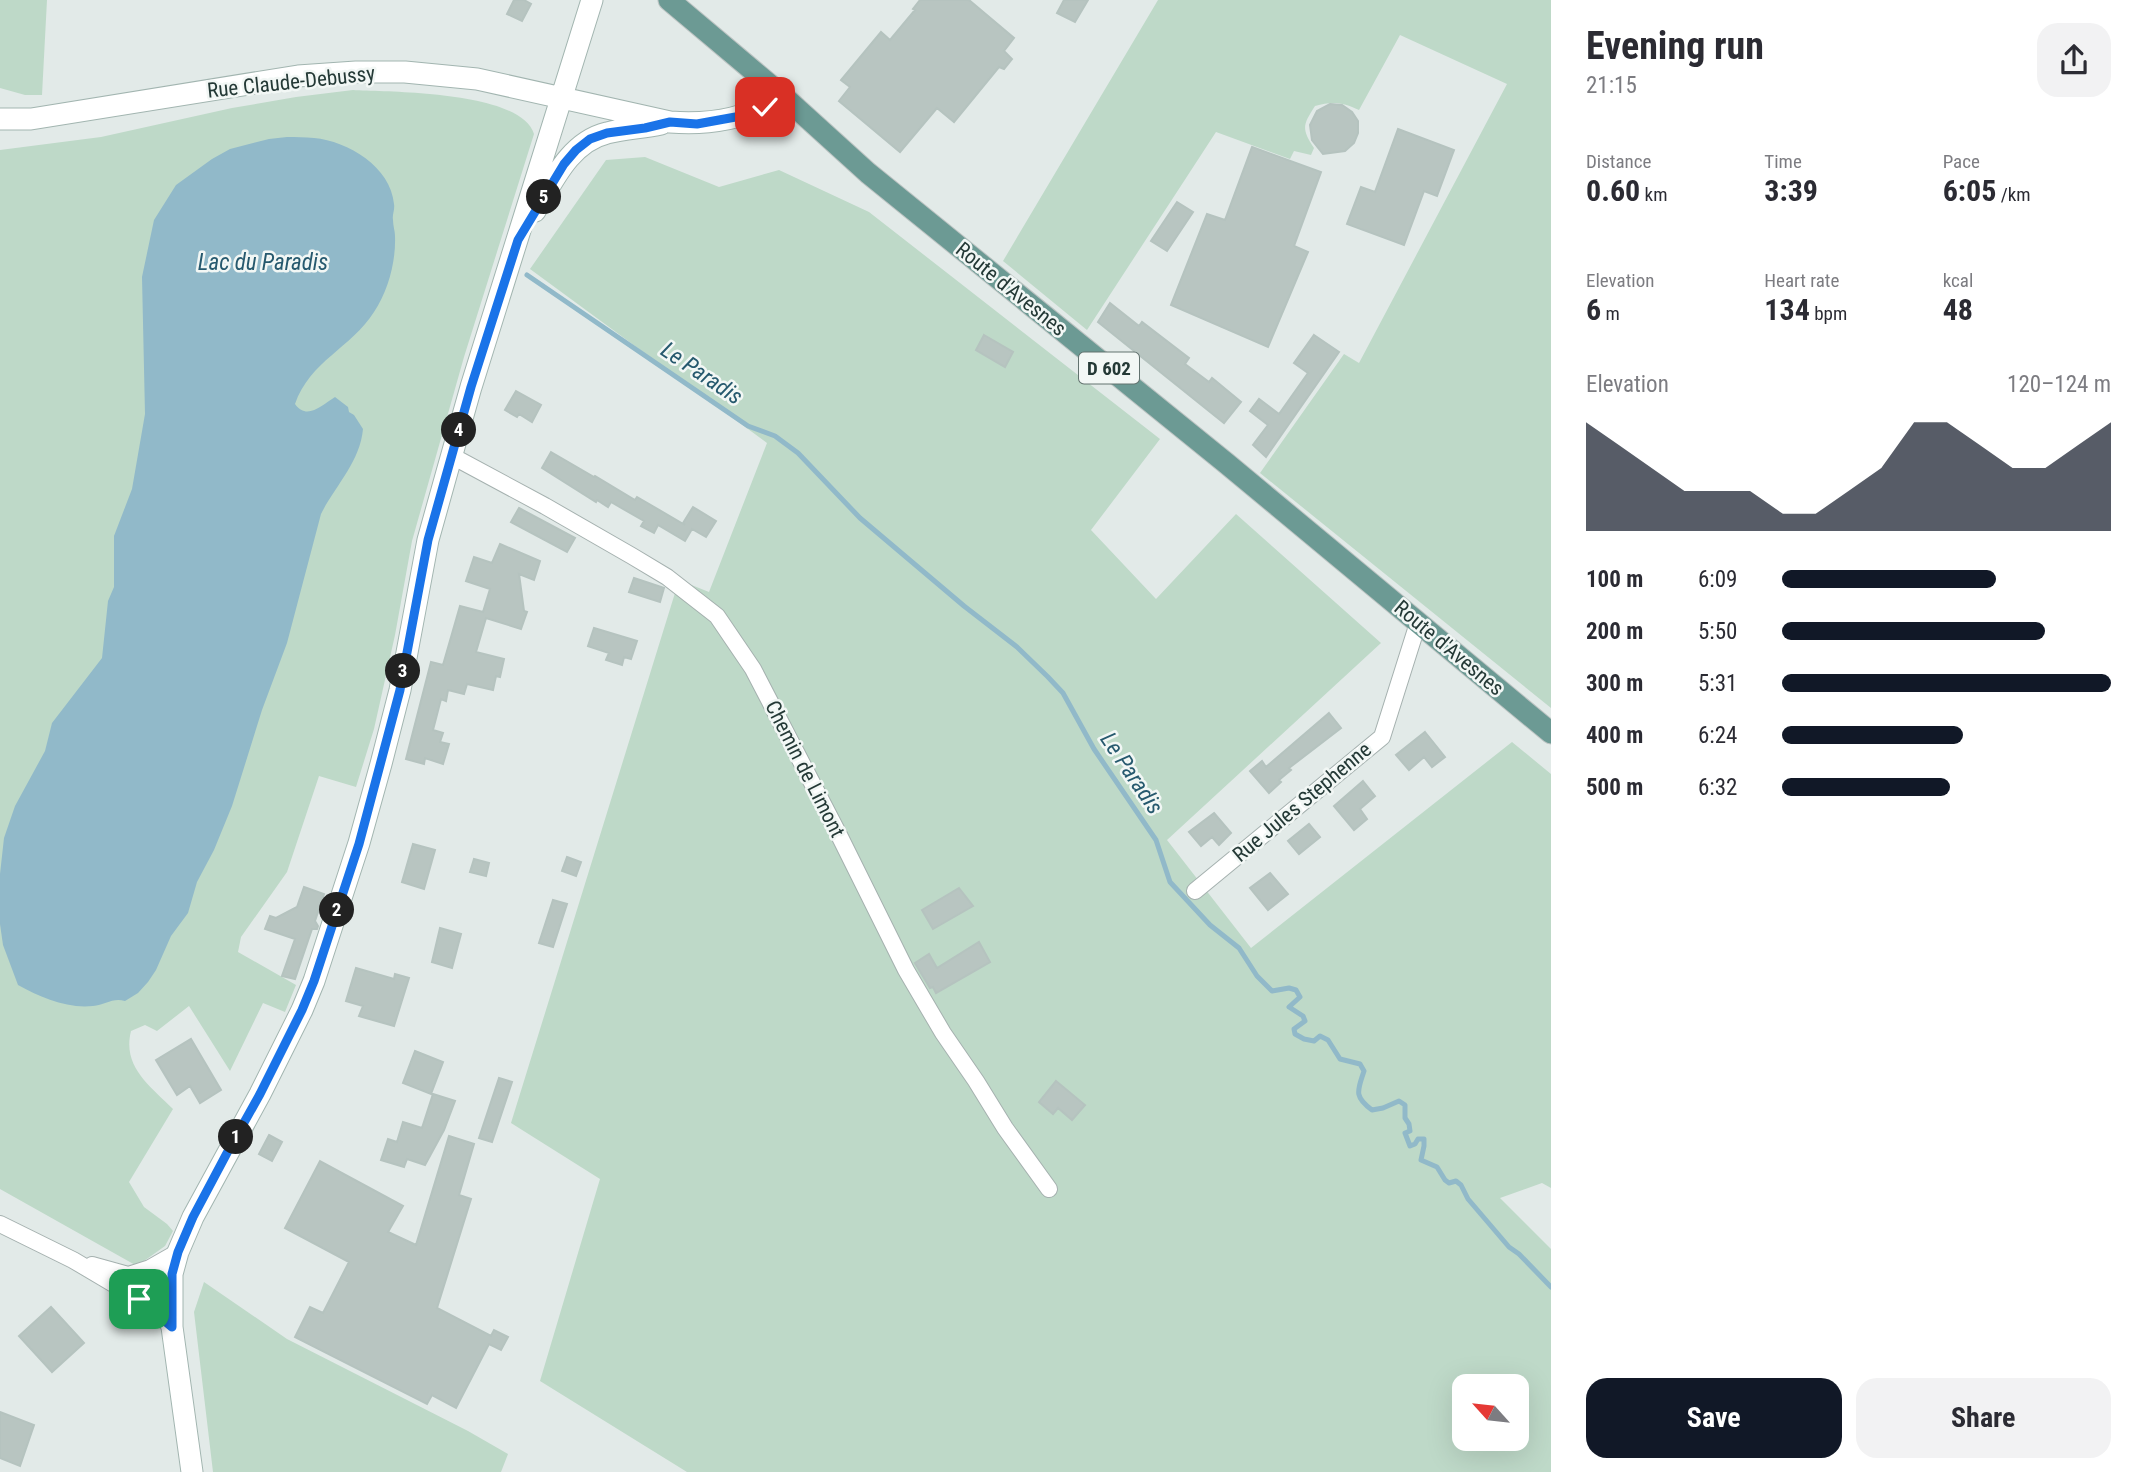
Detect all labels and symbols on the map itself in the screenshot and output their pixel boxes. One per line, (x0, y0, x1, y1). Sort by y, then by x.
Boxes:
street label: Rue Claude-Debussy (206, 61, 376, 103)
pin (735, 77, 795, 137)
pin: 5 (526, 180, 562, 214)
street label: Route d'Avesnes (951, 237, 1071, 341)
water label: Lac du Paradis (198, 249, 328, 276)
water label: Le Paradis (656, 336, 748, 411)
road number: D 602 (1079, 352, 1139, 384)
pin: 4 (442, 412, 476, 448)
street label: Route d'Avesnes (1390, 595, 1508, 701)
pin: 3 (386, 654, 420, 688)
street label: Chemin de Limont (760, 697, 850, 841)
water label: Le Paradis (1094, 727, 1169, 819)
street label: Rue Jules Stephenne (1228, 737, 1376, 867)
pin: 2 (320, 892, 354, 928)
pin: 1 (218, 1120, 254, 1154)
pin (109, 1269, 169, 1329)
north arrow (1452, 1374, 1530, 1451)

